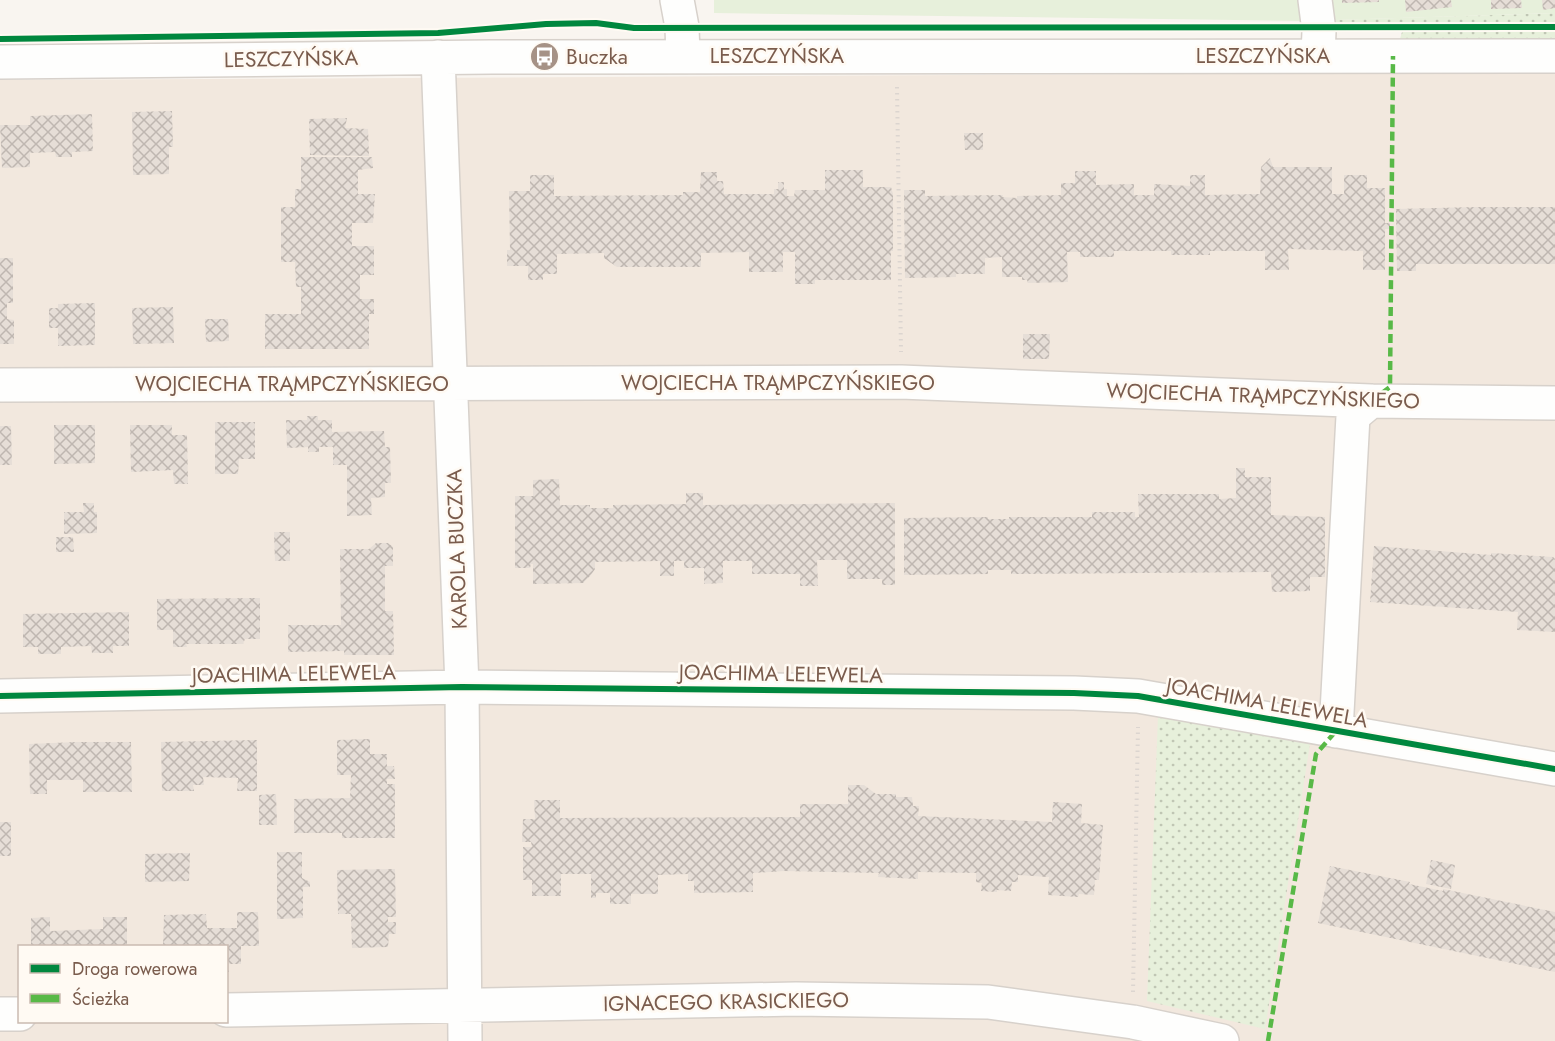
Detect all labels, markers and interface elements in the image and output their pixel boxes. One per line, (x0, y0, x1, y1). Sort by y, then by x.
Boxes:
bus stop icon: Buczka (529, 41, 561, 73)
street label: LESZCZYŃSKA (710, 41, 844, 71)
street label: LESZCZYŃSKA (1196, 41, 1330, 71)
place label: Buczka (566, 42, 628, 72)
street label: LESZCZYŃSKA (224, 43, 359, 75)
street label: WOJCIECHA TRĄMPCZYŃSKIEGO (621, 368, 935, 398)
street label: WOJCIECHA TRĄMPCZYŃSKIEGO (135, 369, 449, 399)
street label: WOJCIECHA TRĄMPCZYŃSKIEGO (1106, 376, 1420, 416)
street label: KAROLA BUCZKA (439, 468, 475, 630)
street label: JOACHIMA LELEWELA (189, 657, 396, 691)
street label: JOACHIMA LELEWELA (676, 657, 883, 691)
street label: JOACHIMA LELEWELA (1161, 670, 1370, 736)
legend (18, 945, 228, 1023)
text: Droga rowerowa (72, 956, 197, 982)
street label: IGNACEGO KRASICKIEGO (603, 985, 849, 1019)
text: Ścieżka (72, 986, 129, 1012)

